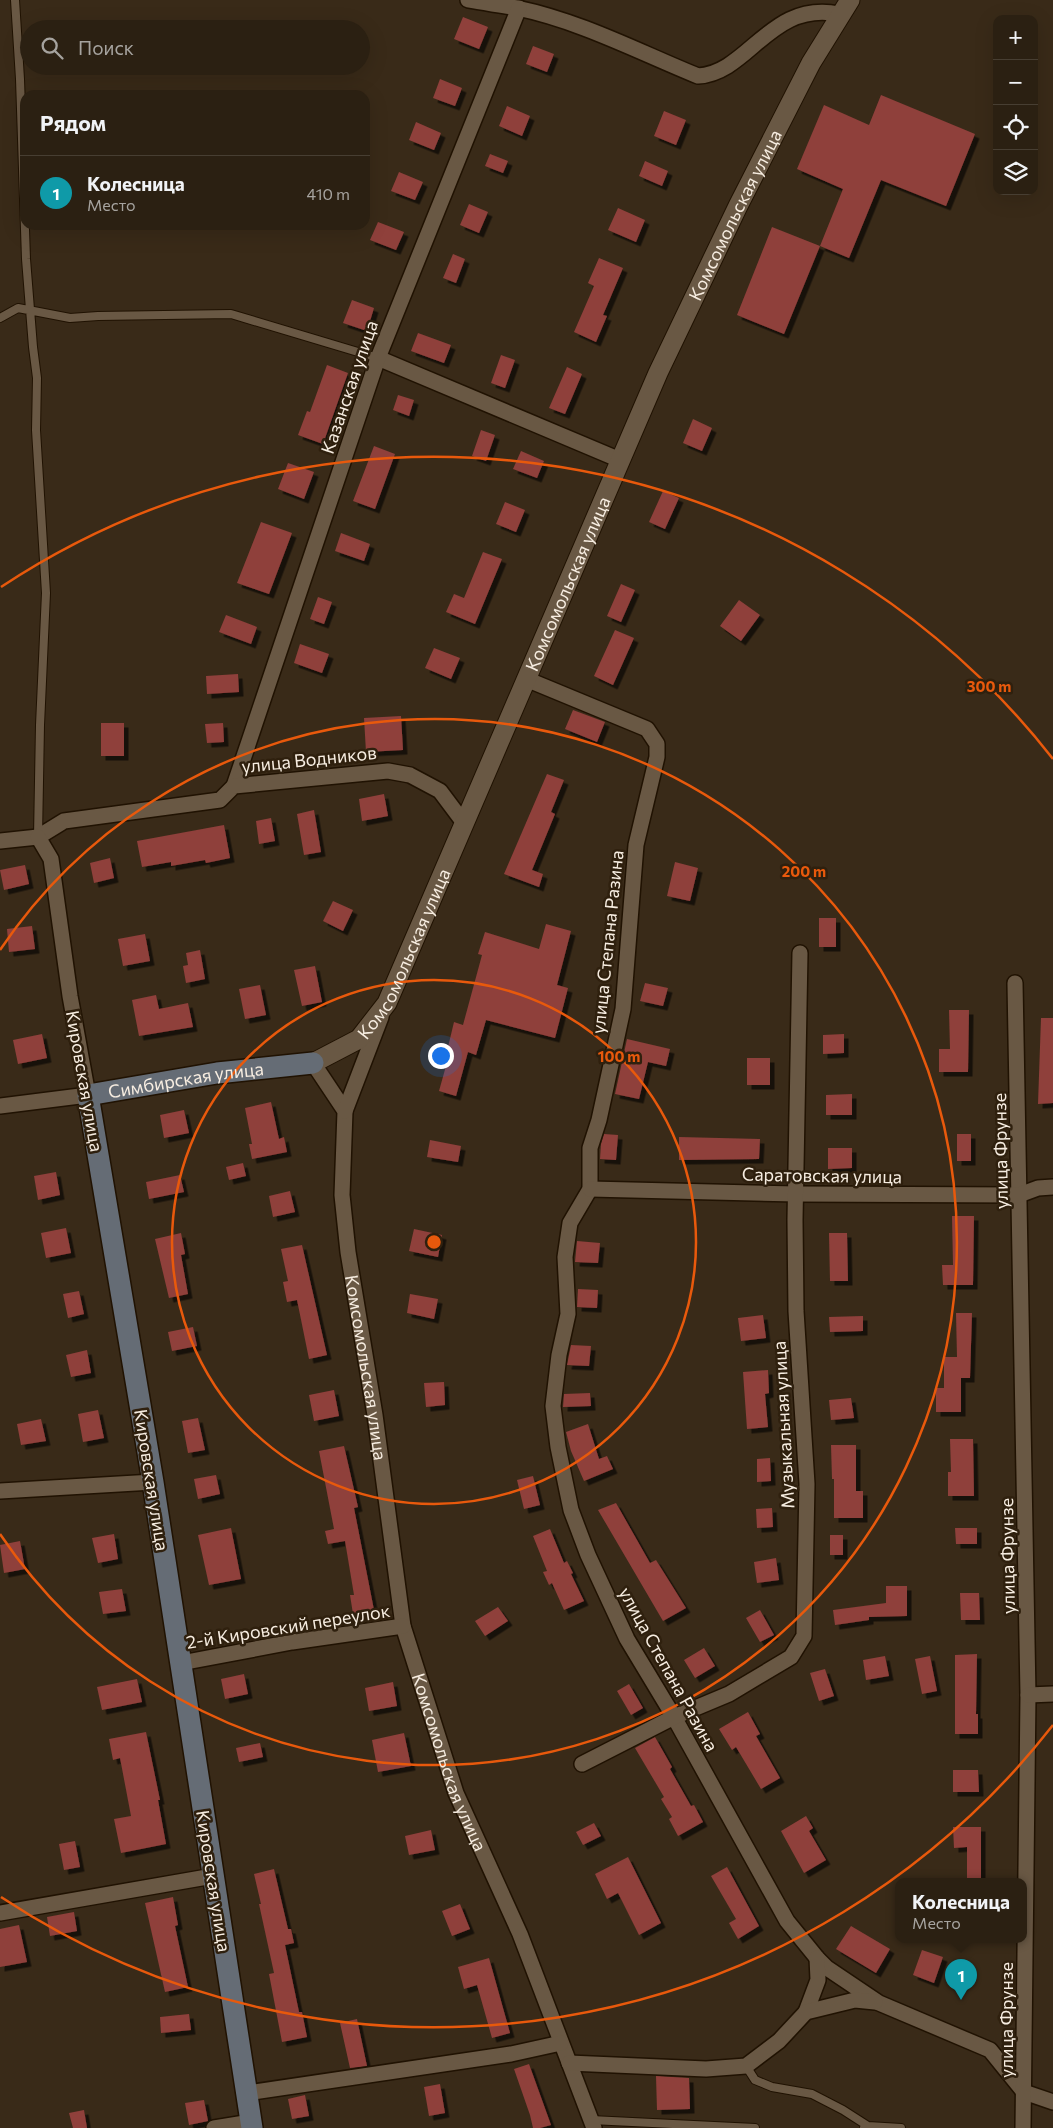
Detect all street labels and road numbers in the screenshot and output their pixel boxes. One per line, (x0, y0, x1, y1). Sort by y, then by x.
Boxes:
street label: Комсомольская улица (683, 126, 786, 304)
street label: Казанская улица (316, 317, 382, 457)
street label: Комсомольская улица (520, 493, 615, 674)
street label: улица Водников (240, 741, 378, 777)
street label: улица Степана Разина (586, 849, 628, 1035)
street label: Комсомольская улица (352, 865, 455, 1043)
street label: Кировская улица (62, 1009, 108, 1153)
street label: Симбирская улица (106, 1057, 265, 1102)
street label: улица Фрунзе (988, 1093, 1012, 1209)
street label: Саратовская улица (742, 1163, 902, 1187)
street label: Комсомольская улица (341, 1273, 392, 1462)
street label: Музыкальная улица (768, 1341, 798, 1509)
street label: Кировская улица (130, 1408, 174, 1552)
street label: улица Фрунзе (995, 1498, 1019, 1614)
street label: улица Степана Разина (615, 1583, 723, 1755)
street label: 2-й Кировский переулок (184, 1599, 392, 1653)
street label: Комсомольская улица (408, 1670, 492, 1854)
street label: Кировская улица (192, 1809, 236, 1953)
street label: улица Фрунзе (995, 1962, 1017, 2078)

